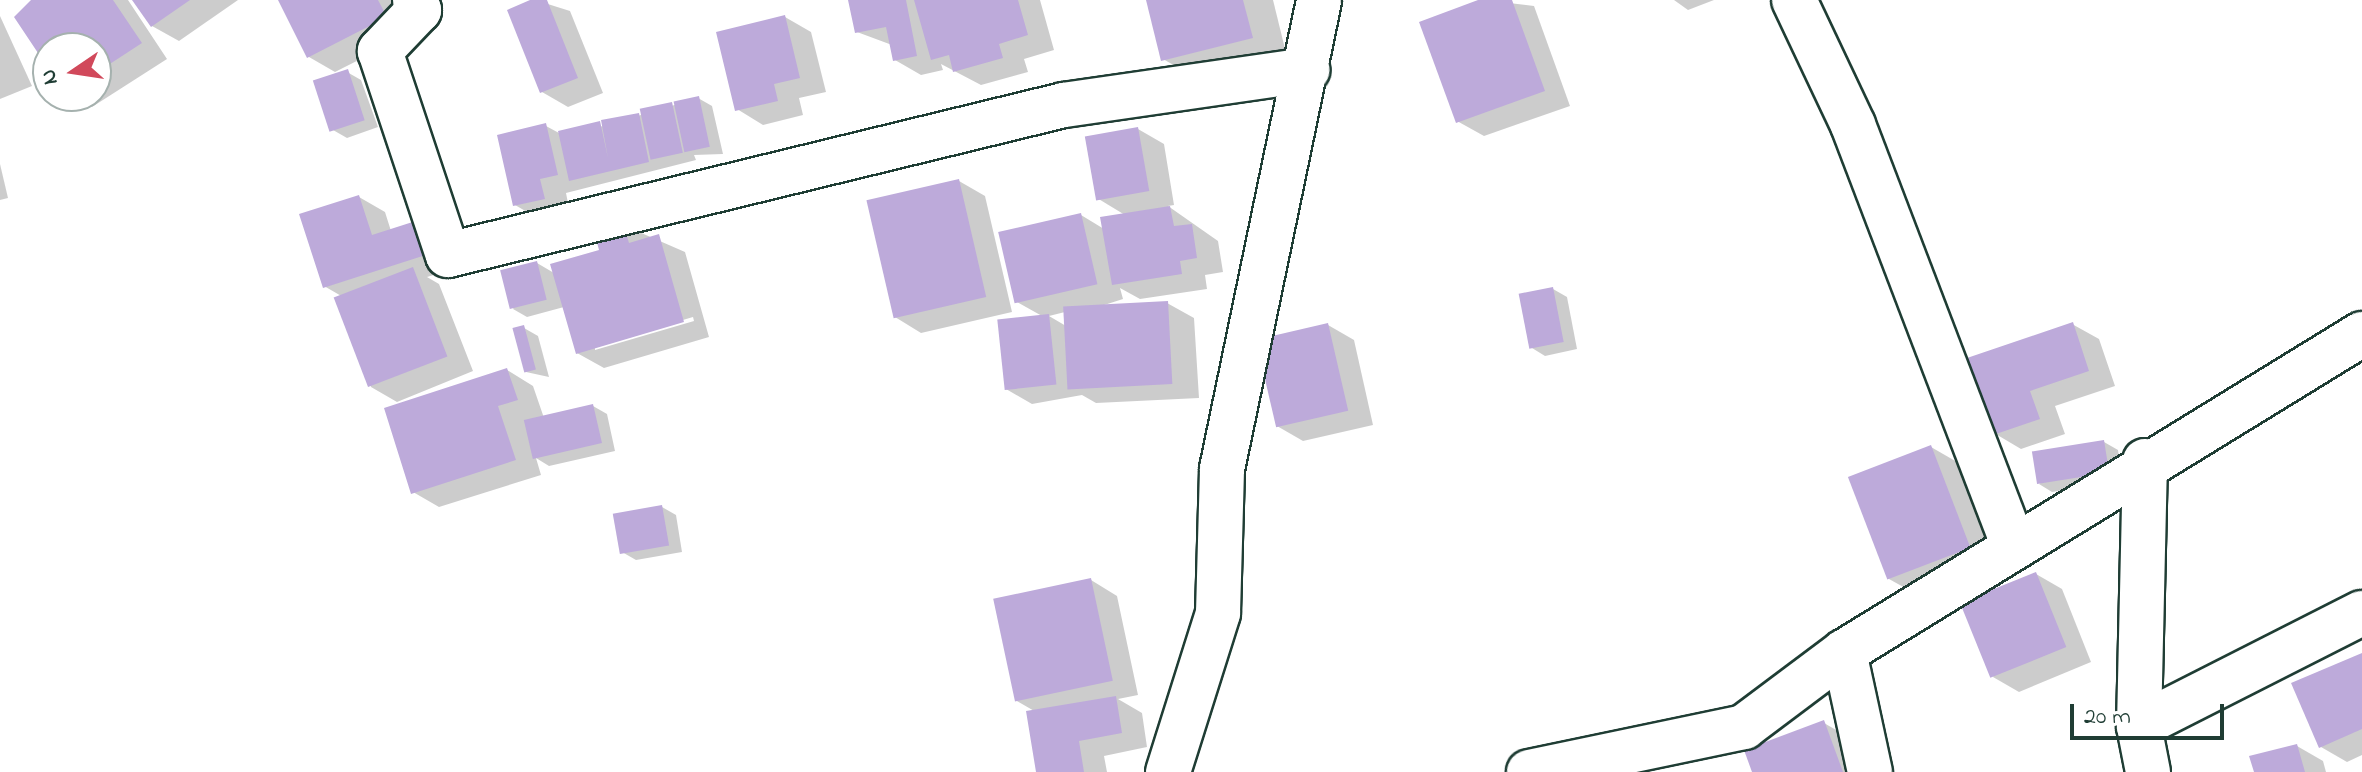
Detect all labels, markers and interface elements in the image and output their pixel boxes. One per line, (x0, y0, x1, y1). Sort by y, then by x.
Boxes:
north arrow (32, 32, 112, 112)
text: N (33, 66, 68, 88)
scale bar (2074, 688, 2228, 738)
text: 20 m (2084, 700, 2131, 735)

